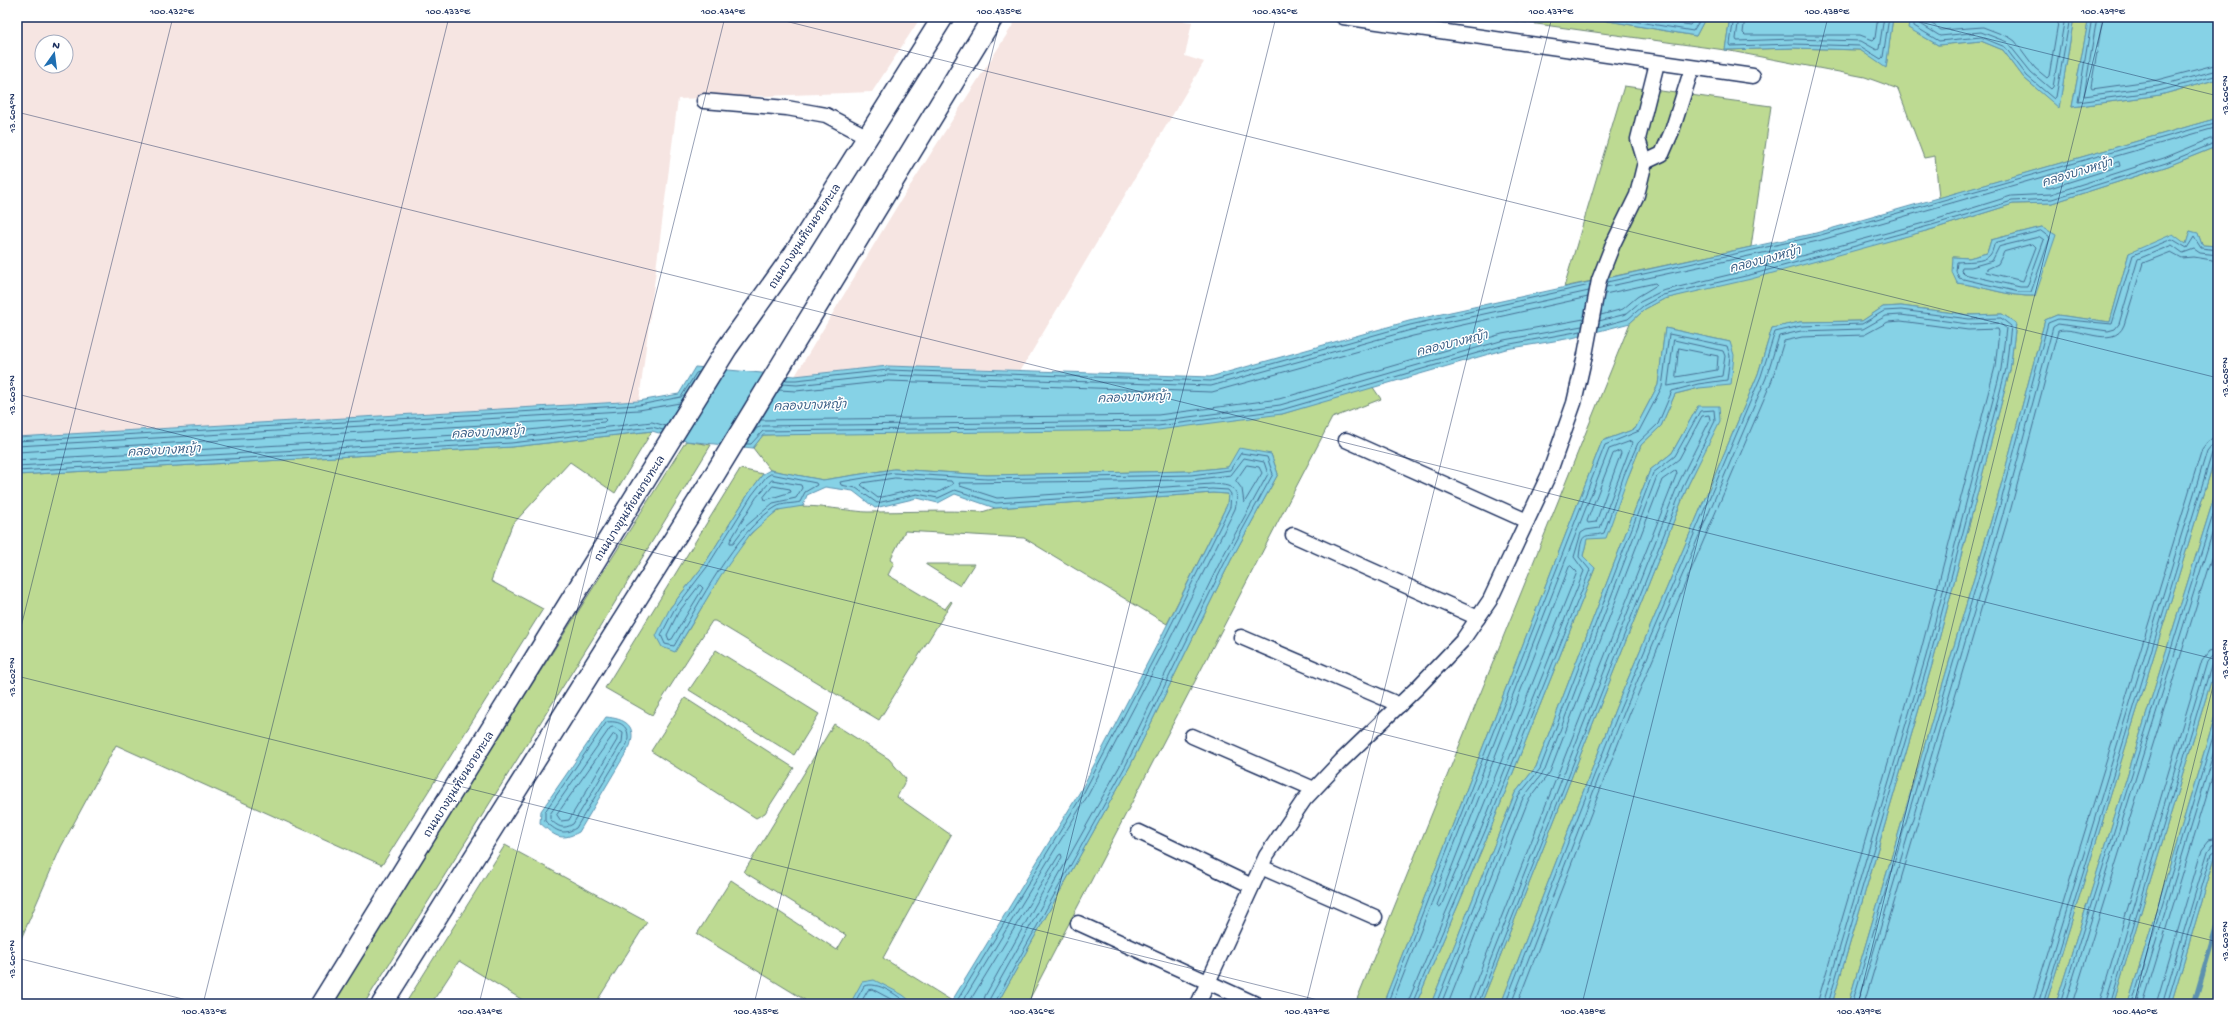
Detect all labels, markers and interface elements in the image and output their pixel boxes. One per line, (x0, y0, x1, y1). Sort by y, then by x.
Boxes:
text: 100.432°E (149, 6, 195, 18)
text: 100.433°E (425, 6, 471, 18)
text: 100.434°E (700, 6, 746, 18)
text: 100.435°E (976, 6, 1022, 18)
text: 100.436°E (1252, 6, 1298, 18)
text: 100.437°E (1528, 6, 1574, 18)
text: 100.438°E (1804, 6, 1850, 18)
text: 100.439°E (2080, 6, 2126, 18)
north arrow (34, 34, 74, 74)
text: N (51, 40, 61, 53)
text: 13.606°N (2220, 75, 2232, 116)
text: 13.604°N (7, 93, 19, 133)
water label: คลองบางหญ้า (2040, 153, 2115, 191)
street label: ถนนบางขุนเทียนชายทะเล (765, 181, 845, 292)
water label: คลองบางหญ้า (1728, 242, 1803, 277)
water label: คลองบางหญ้า (1415, 326, 1490, 361)
text: 13.605°N (2220, 357, 2232, 398)
text: 13.603°N (7, 375, 19, 416)
water label: คลองบางหญ้า (1097, 388, 1172, 407)
water label: คลองบางหญ้า (773, 396, 848, 415)
water label: คลองบางหญ้า (451, 422, 526, 443)
water label: คลองบางหญ้า (127, 440, 202, 461)
street label: ถนนบางขุนเทียนชายทะเล (591, 453, 669, 564)
text: 13.604°N (2220, 639, 2232, 679)
text: 13.602°N (7, 657, 19, 698)
street label: ถนนบางขุนเทียนชายทะเล (420, 729, 498, 840)
text: 13.603°N (2220, 921, 2232, 962)
text: 13.601°N (7, 939, 19, 979)
text: 100.433°E (181, 1006, 227, 1018)
text: 100.434°E (457, 1006, 503, 1018)
text: 100.435°E (733, 1006, 779, 1018)
text: 100.436°E (1009, 1006, 1055, 1018)
text: 100.437°E (1284, 1006, 1330, 1018)
text: 100.438°E (1560, 1006, 1606, 1018)
text: 100.439°E (1836, 1006, 1882, 1018)
text: 100.440°E (2112, 1006, 2158, 1018)

